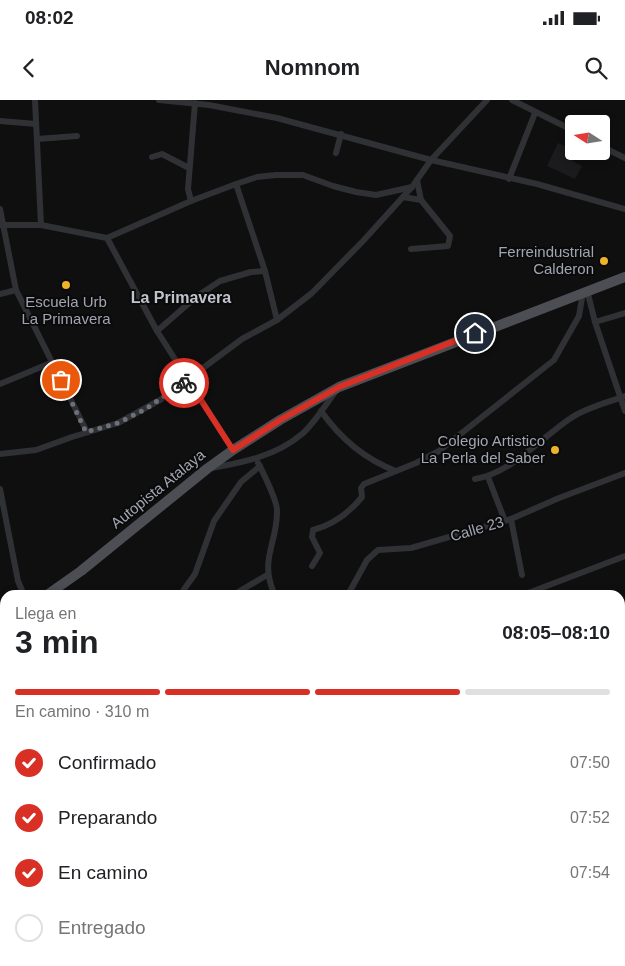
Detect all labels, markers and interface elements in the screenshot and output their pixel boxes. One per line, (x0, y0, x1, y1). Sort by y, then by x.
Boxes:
text: 08:02 (25, 7, 74, 28)
icon: back (15, 54, 43, 82)
icon: search (582, 54, 610, 82)
text: Nomnom (265, 55, 360, 80)
north arrow (565, 115, 610, 160)
map controls (565, 115, 610, 160)
place label: Ferreindustrial Calderon (498, 243, 594, 277)
marker: Ferreindustrial Calderon (598, 255, 610, 267)
marker: Escuela Urb La Primavera (60, 279, 72, 291)
district label: La Primavera (131, 289, 231, 306)
place label: Escuela Urb La Primavera (21, 293, 111, 327)
pin (454, 312, 496, 354)
icon: home (461, 319, 489, 347)
courier (159, 358, 209, 408)
pin (40, 359, 82, 401)
icon: bag (47, 366, 75, 394)
icon: bike (170, 369, 198, 397)
place label: Colegio Artistico La Perla del Saber (421, 432, 545, 466)
marker: Colegio Artistico La Perla del Saber (549, 444, 561, 456)
street label: Autopista Atalaya (107, 445, 209, 532)
street label: Calle 23 (448, 513, 506, 544)
text: Llega en (15, 605, 76, 622)
text: 08:05–08:10 (502, 622, 610, 643)
text: 3 min (15, 624, 99, 660)
text: En camino · 310 m (15, 703, 149, 720)
icon: check (15, 749, 43, 777)
text: Confirmado (58, 752, 156, 773)
text: 07:50 (570, 754, 610, 771)
icon: check (15, 804, 43, 832)
text: Preparando (58, 807, 157, 828)
text: 07:52 (570, 809, 610, 826)
icon: check (15, 859, 43, 887)
text: En camino (58, 862, 148, 883)
text: 07:54 (570, 864, 610, 881)
text: Entregado (58, 917, 146, 938)

